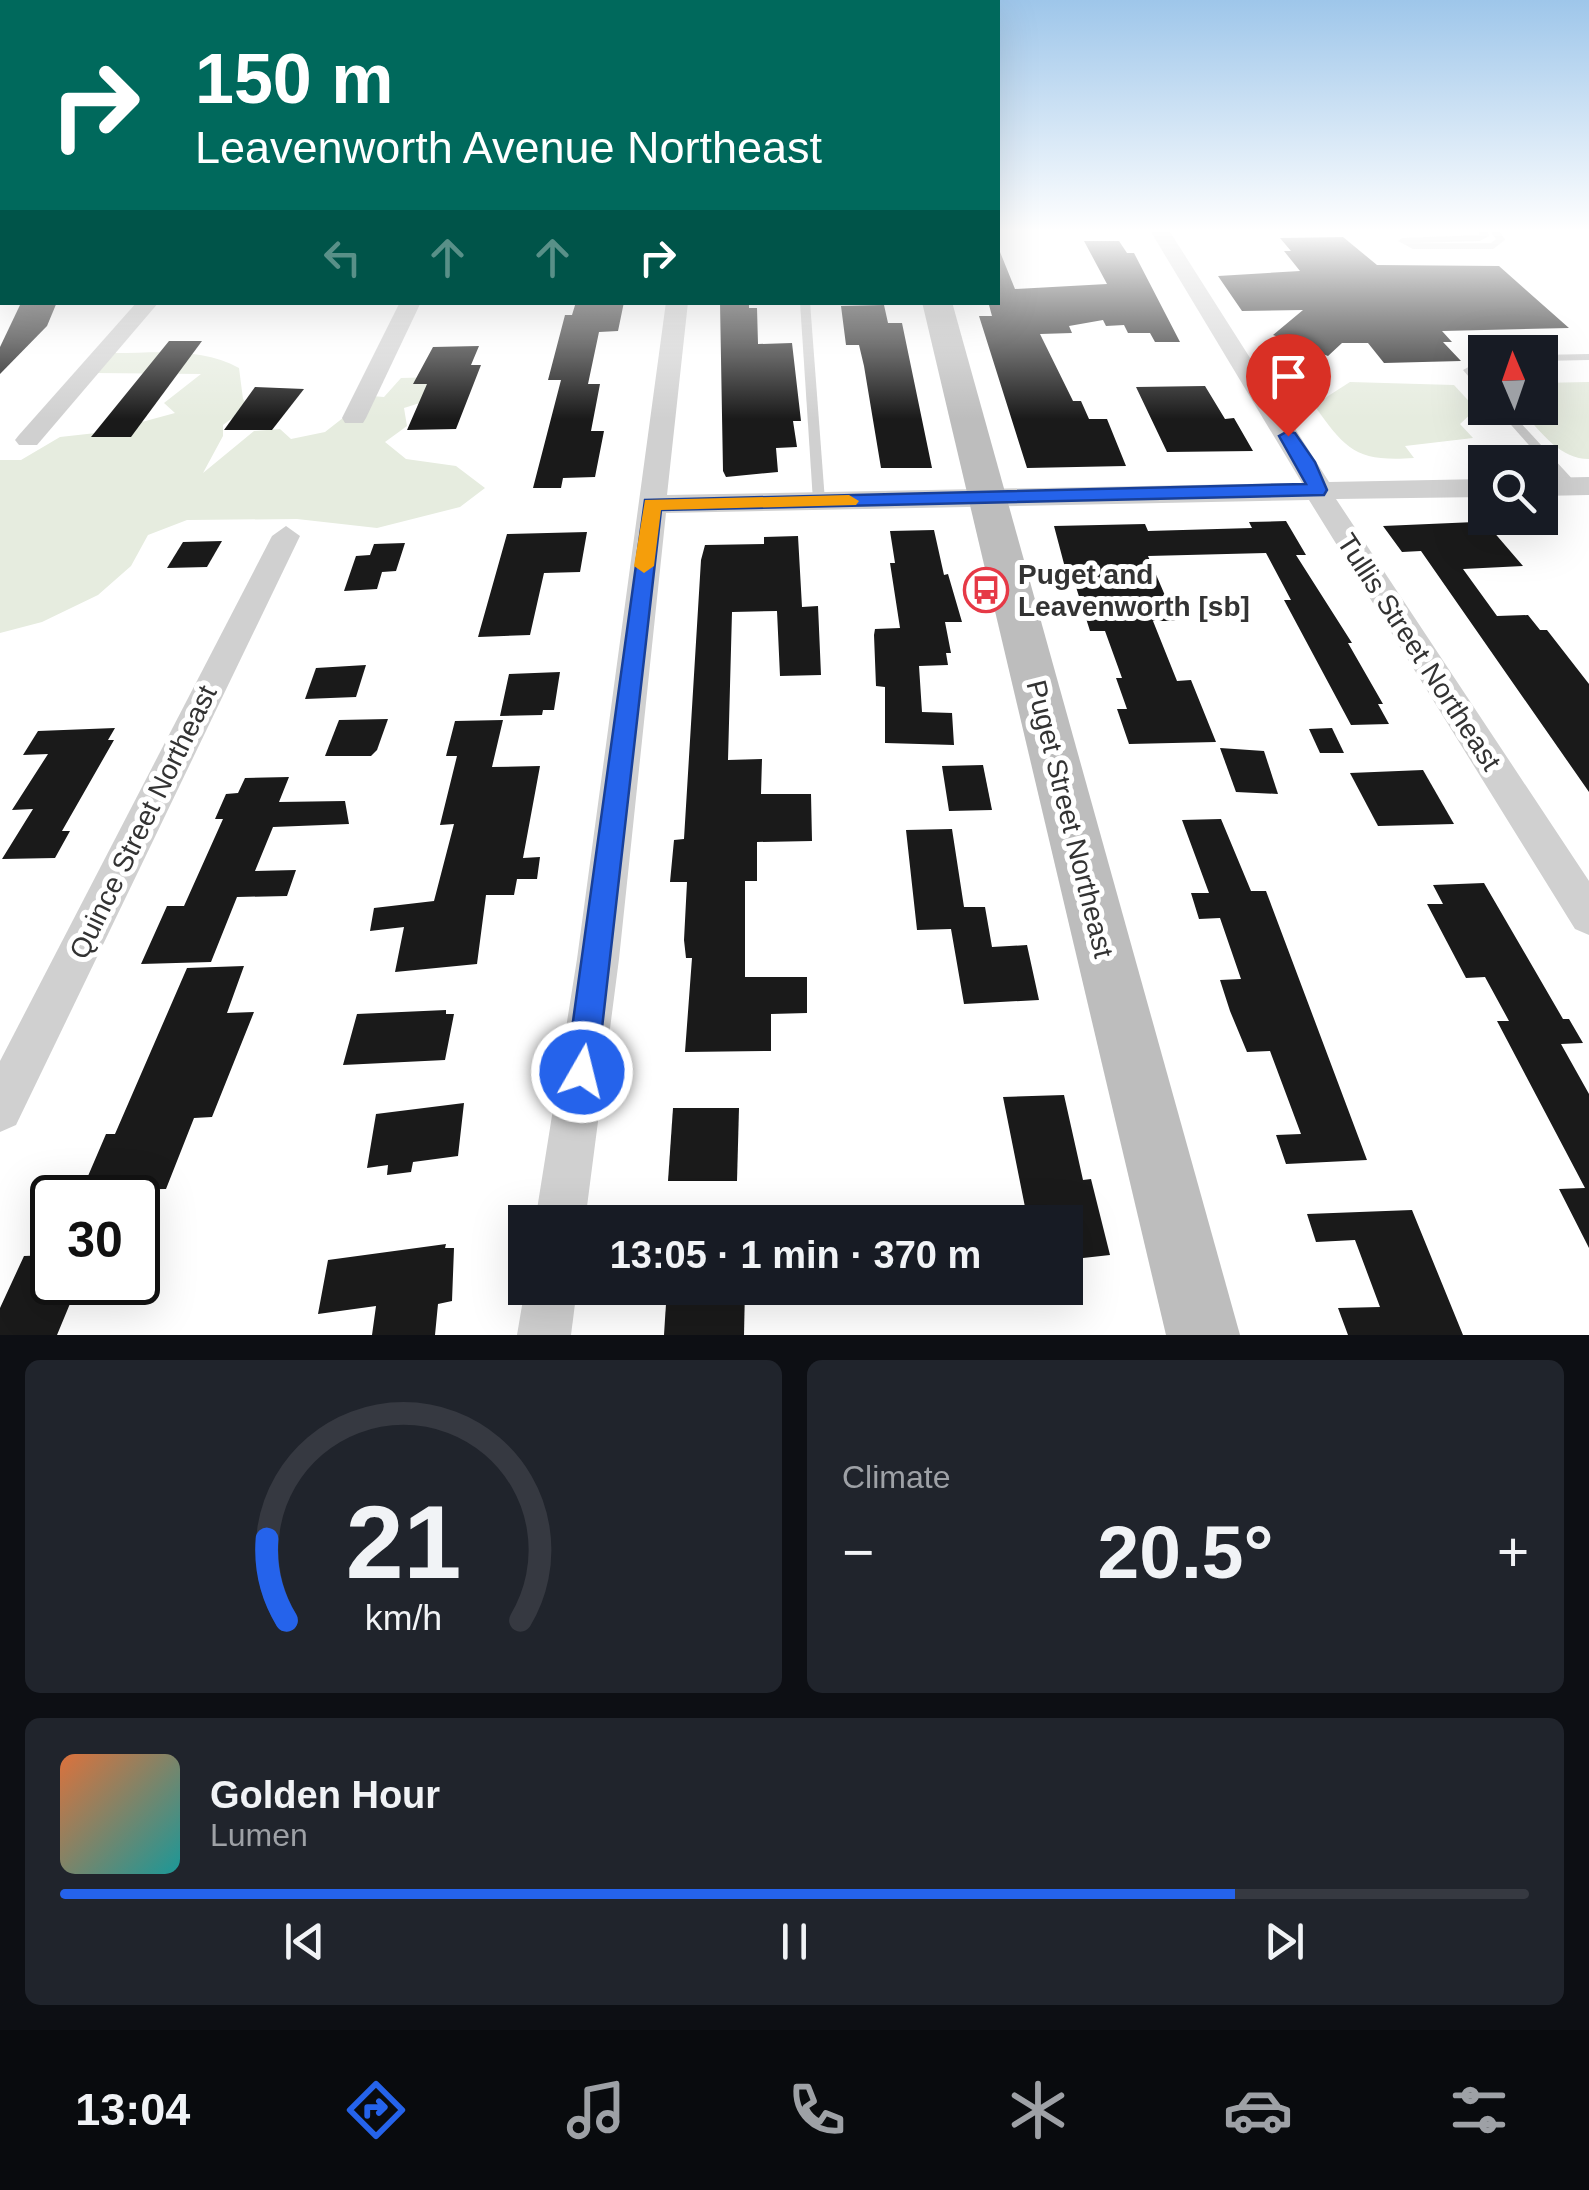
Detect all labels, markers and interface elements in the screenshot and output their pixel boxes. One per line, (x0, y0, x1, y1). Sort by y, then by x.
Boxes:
icon: right (30, 40, 160, 170)
text: 150 m (195, 40, 393, 118)
text: Leavenworth Avenue Northeast (195, 122, 822, 173)
icon: left (315, 230, 370, 285)
icon: ahead (420, 230, 475, 285)
icon: ahead (525, 230, 580, 285)
icon: right (630, 230, 685, 285)
pin (1246, 334, 1331, 437)
north arrow (1468, 335, 1558, 425)
map controls (1468, 335, 1558, 535)
icon: arrive (1261, 349, 1316, 404)
button: search (1468, 445, 1558, 535)
street label: Tullis Street Northeast (1331, 528, 1507, 776)
place label: Puget and Leavenworth [sb] (1018, 559, 1250, 622)
bus stop icon: Puget and Leavenworth [sb] (963, 567, 1009, 613)
street label: Puget Street Northeast (1021, 677, 1120, 961)
street label: Quince Street Northeast (63, 680, 223, 964)
position arrow (530, 1020, 634, 1124)
speed limit sign: 30 (30, 1175, 160, 1305)
text: 13:05 · 1 min · 370 m (610, 1234, 981, 1276)
text: Climate (842, 1459, 950, 1495)
text: 21 (346, 1484, 461, 1600)
text: 20.5° (1098, 1510, 1273, 1594)
text: − (842, 1521, 874, 1583)
text: + (1497, 1521, 1529, 1583)
text: km/h (365, 1598, 442, 1638)
text: Golden Hour (210, 1774, 440, 1816)
text: Lumen (210, 1817, 308, 1853)
icon: previous (277, 1914, 332, 1969)
icon: pause (767, 1914, 822, 1969)
icon: next (1257, 1914, 1312, 1969)
icon: directions (341, 2075, 411, 2145)
icon: music (561, 2075, 631, 2145)
icon: phone (782, 2075, 852, 2145)
icon: climate (1003, 2075, 1073, 2145)
icon: car (1223, 2075, 1293, 2145)
icon: filters (1444, 2075, 1514, 2145)
text: 13:04 (75, 2084, 190, 2135)

